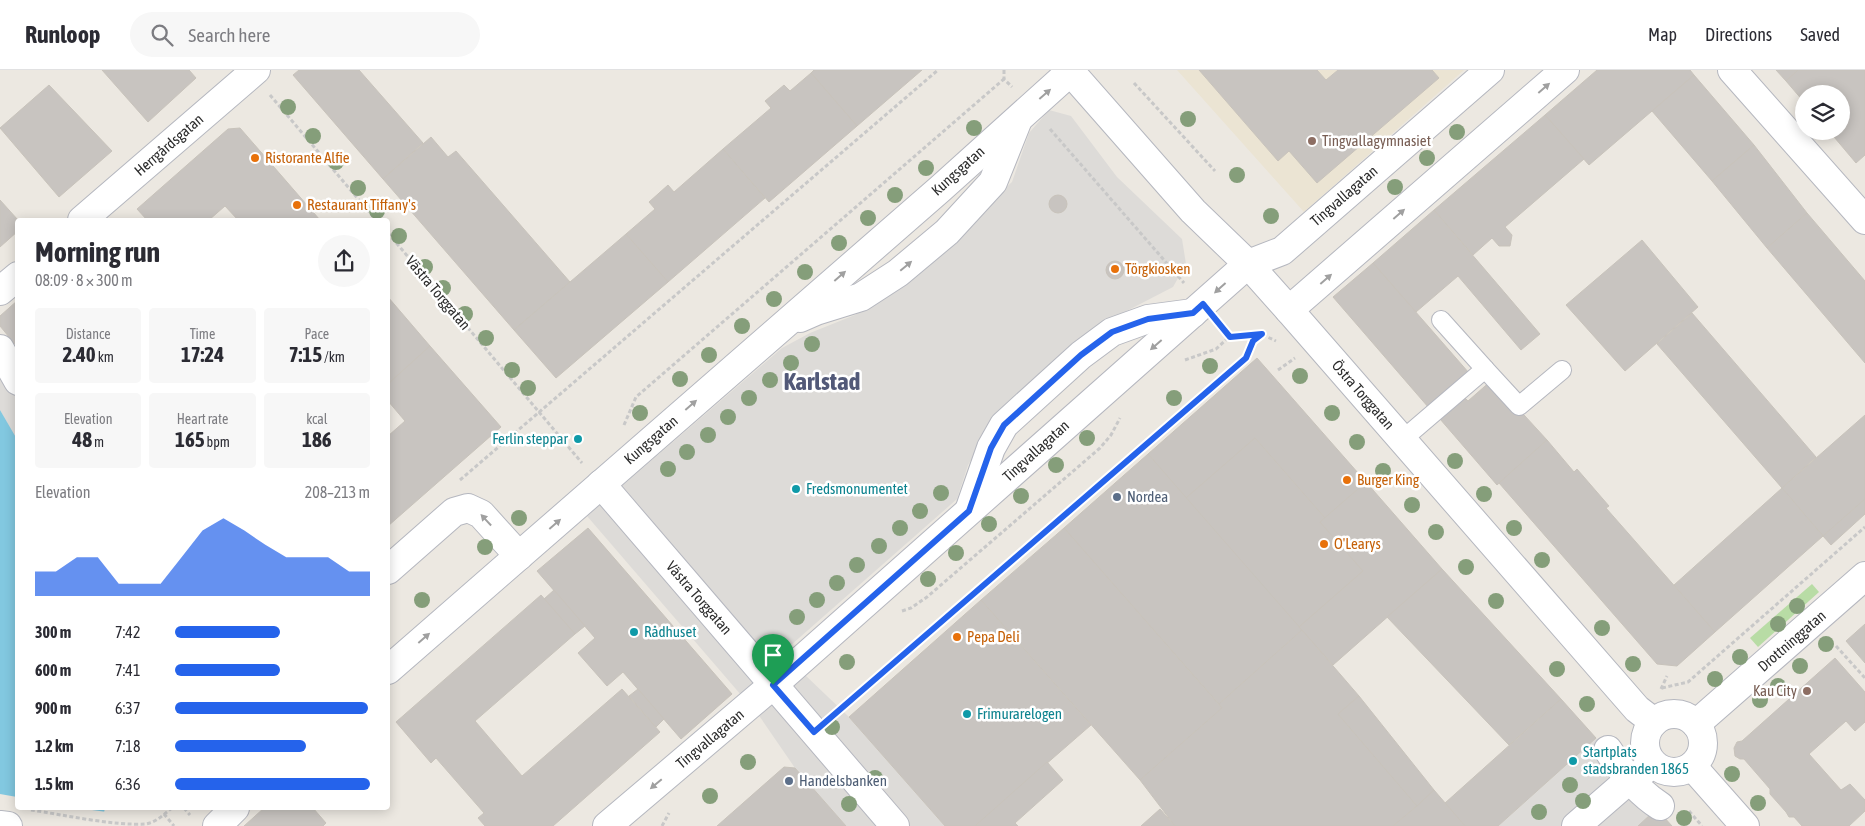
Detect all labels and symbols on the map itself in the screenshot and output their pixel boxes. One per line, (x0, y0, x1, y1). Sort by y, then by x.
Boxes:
one-way arrow (1537, 83, 1550, 94)
one-way arrow (1038, 88, 1050, 100)
street label: Herrgårdsgatan (131, 110, 207, 179)
place label: Tingvallagymnasiet (1322, 132, 1431, 149)
marker: Tingvallagymnasiet (1306, 135, 1318, 147)
street label: Kungsgatan (928, 143, 988, 199)
place label: Ristorante Alfie (265, 149, 350, 166)
marker: Ristorante Alfie (249, 152, 261, 164)
street label: Tingvallagatan (1307, 162, 1381, 229)
place label: Restaurant Tiffany's (307, 196, 416, 213)
marker: Restaurant Tiffany's (291, 199, 303, 211)
one-way arrow (1393, 208, 1405, 220)
street label: Västra Torggatan (403, 252, 474, 333)
place label: Törgkiosken (1125, 260, 1191, 277)
one-way arrow (899, 261, 912, 272)
marker: Törgkiosken (1109, 263, 1121, 275)
one-way arrow (834, 271, 846, 282)
one-way arrow (1320, 273, 1333, 284)
one-way arrow (1214, 283, 1227, 294)
one-way arrow (1151, 339, 1163, 351)
street label: Östra Torggatan (1329, 357, 1398, 433)
district label: Karlstad (784, 367, 861, 395)
one-way arrow (685, 400, 698, 411)
street label: Kungsgatan (621, 412, 681, 467)
street label: Tingvallagatan (999, 417, 1072, 485)
place label: Ferlin steppar (492, 430, 569, 447)
marker: Ferlin steppar (572, 433, 584, 445)
place label: Burger King (1357, 471, 1420, 488)
marker: Burger King (1341, 474, 1353, 486)
place label: Fredsmonumentet (806, 480, 908, 497)
marker: Fredsmonumentet (790, 483, 802, 495)
place label: Nordea (1127, 488, 1168, 505)
marker: Nordea (1111, 491, 1123, 503)
one-way arrow (480, 514, 492, 526)
one-way arrow (549, 518, 561, 530)
place label: O'Learys (1334, 535, 1381, 552)
marker: O'Learys (1318, 538, 1330, 550)
street label: Västra Torggatan (663, 558, 736, 638)
street label: Drottninggatan (1754, 607, 1829, 675)
place label: Rådhuset (644, 623, 697, 640)
marker: Rådhuset (628, 626, 640, 638)
place label: Pepa Deli (967, 628, 1020, 645)
marker: Pepa Deli (951, 631, 963, 643)
one-way arrow (418, 632, 430, 644)
pin (752, 634, 794, 685)
place label: Kau City (1753, 682, 1797, 699)
marker: Kau City (1801, 685, 1813, 697)
street label: Tingvallagatan (672, 705, 747, 772)
place label: Frimurarelogen (977, 705, 1062, 722)
marker: Frimurarelogen (961, 708, 973, 720)
place label: Startplats stadsbranden 1865 (1583, 743, 1689, 777)
marker: Startplats stadsbranden 1865 (1567, 755, 1579, 767)
place label: Handelsbanken (799, 772, 887, 789)
marker: Handelsbanken (783, 775, 795, 787)
one-way arrow (650, 779, 663, 790)

